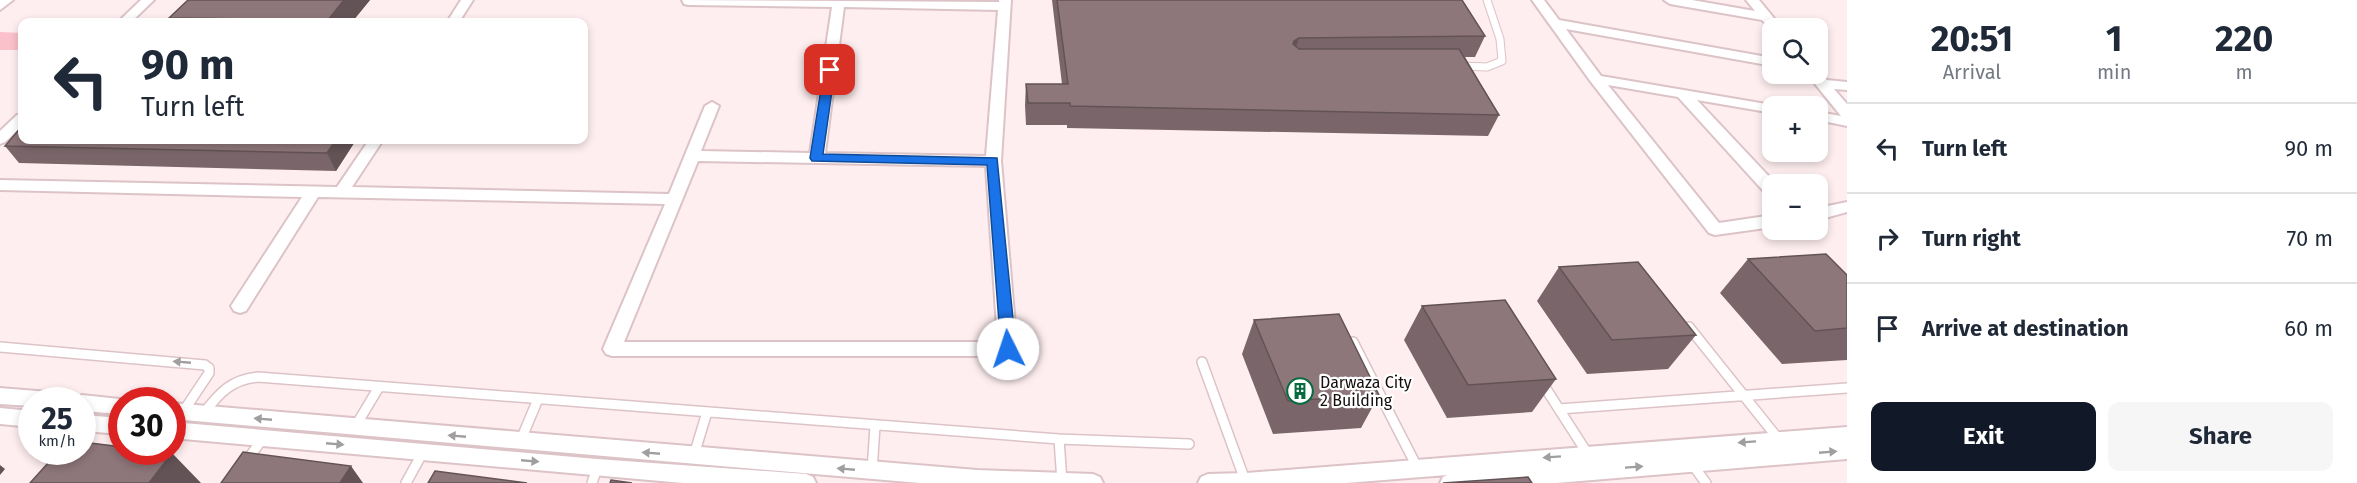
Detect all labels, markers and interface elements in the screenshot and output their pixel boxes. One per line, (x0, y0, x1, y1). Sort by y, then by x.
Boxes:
text: 20:51 (1931, 17, 2013, 61)
text: 1 (2106, 17, 2122, 61)
text: 220 (2215, 17, 2273, 61)
map controls (1762, 18, 1828, 240)
button: search (1762, 18, 1828, 84)
text: 90 m (141, 40, 235, 90)
icon: left (42, 42, 120, 120)
pin (804, 44, 855, 95)
icon: arrive (813, 53, 846, 86)
text: Arrival (1943, 60, 2001, 84)
text: min (2097, 60, 2131, 84)
text: m (2236, 60, 2253, 84)
text: Turn left (141, 91, 244, 123)
button: + (1762, 96, 1828, 162)
icon: left (1871, 132, 1904, 165)
text: Turn left (1922, 135, 2007, 162)
text: 90 m (2284, 135, 2333, 162)
button: − (1762, 174, 1828, 240)
icon: right (1871, 222, 1904, 255)
text: Turn right (1922, 225, 2021, 252)
text: 70 m (2287, 225, 2333, 252)
icon: arrive (1871, 312, 1904, 345)
text: Arrive at destination (1922, 315, 2129, 342)
text: 60 m (2284, 315, 2333, 342)
position arrow (976, 317, 1040, 381)
one-way arrow (172, 357, 191, 367)
place label: Darwaza City 2 Building (1320, 373, 1412, 410)
building icon: Darwaza City 2 Building (1285, 376, 1315, 406)
speed limit sign: 30 (108, 387, 186, 465)
text: 25 (41, 401, 73, 437)
button: Exit (1871, 402, 2096, 471)
button: Share (2108, 402, 2333, 471)
one-way arrow (253, 414, 272, 423)
one-way arrow (447, 431, 466, 441)
text: km/h (38, 432, 76, 450)
one-way arrow (1737, 437, 1756, 447)
one-way arrow (326, 439, 345, 449)
one-way arrow (1819, 447, 1838, 457)
one-way arrow (642, 448, 661, 458)
one-way arrow (1543, 452, 1562, 462)
one-way arrow (520, 456, 539, 466)
one-way arrow (1624, 462, 1643, 472)
one-way arrow (836, 464, 855, 473)

